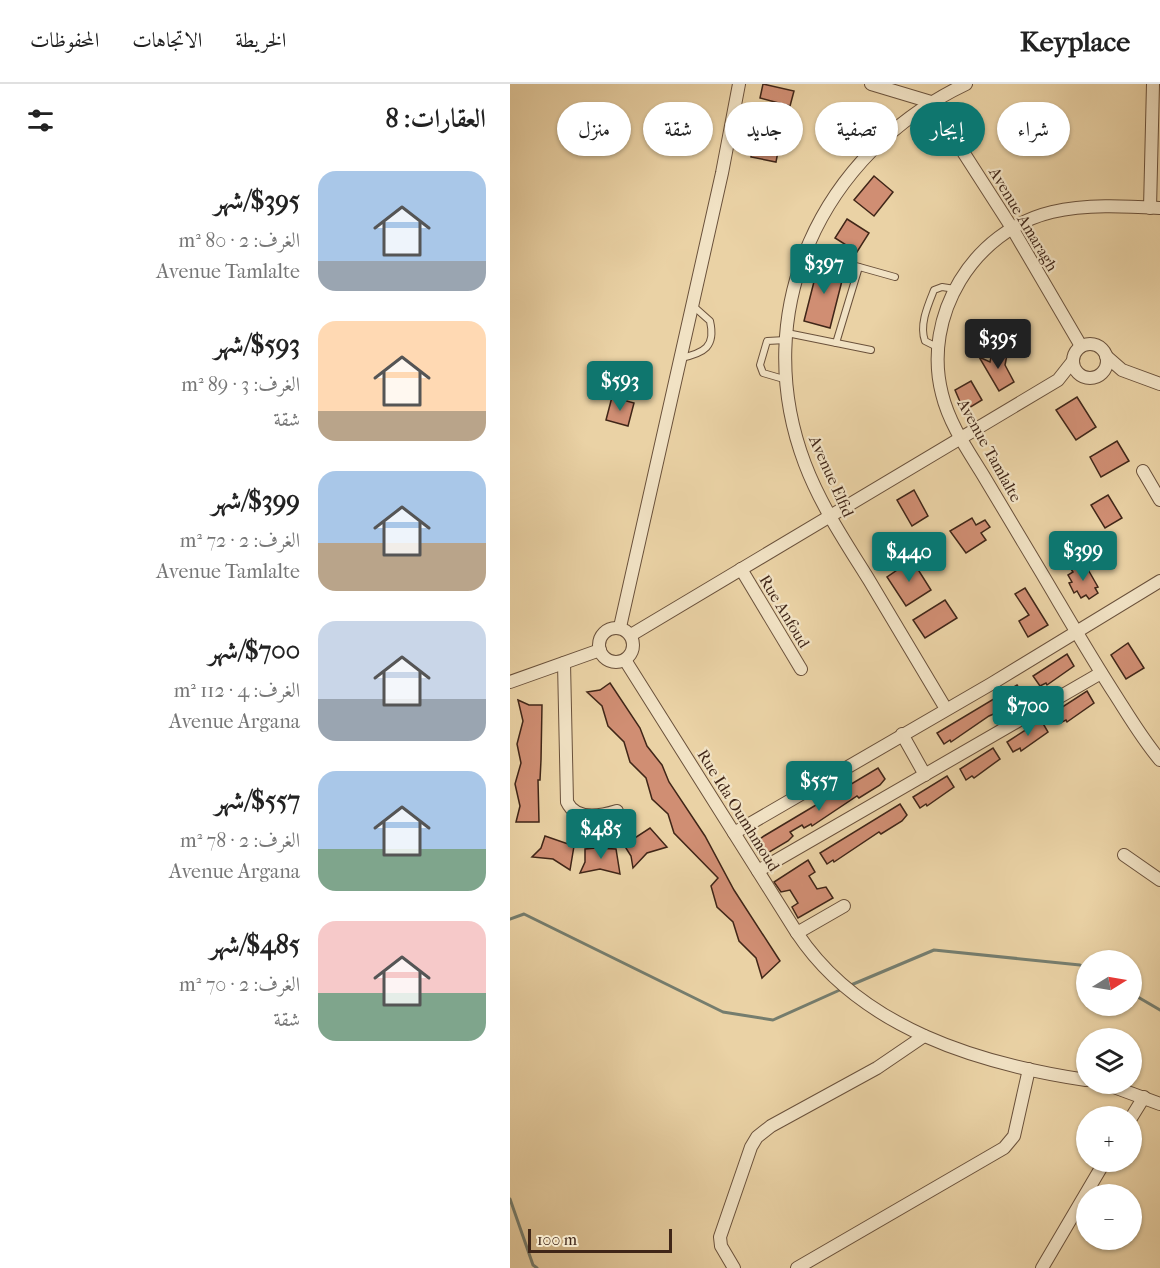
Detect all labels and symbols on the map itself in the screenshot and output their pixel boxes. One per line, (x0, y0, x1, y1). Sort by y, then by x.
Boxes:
street label: Avenue Amaragh (985, 163, 1062, 275)
pin: $397 (788, 244, 860, 295)
pin: $395 (962, 319, 1034, 370)
pin: $593 (584, 361, 656, 412)
street label: Avenue Tamlalte (953, 394, 1026, 505)
street label: Avenue Elfid (805, 432, 858, 520)
pin: $399 (1047, 531, 1119, 582)
pin: $440 (873, 532, 945, 583)
street label: Rue Anfoud (755, 571, 814, 652)
pin: $700 (992, 686, 1064, 737)
street label: Rue Ida Oumhmoud (693, 746, 784, 875)
pin: $557 (783, 761, 855, 812)
pin: $485 (565, 809, 637, 860)
north arrow (1076, 950, 1142, 1016)
scale bar (528, 1226, 672, 1254)

